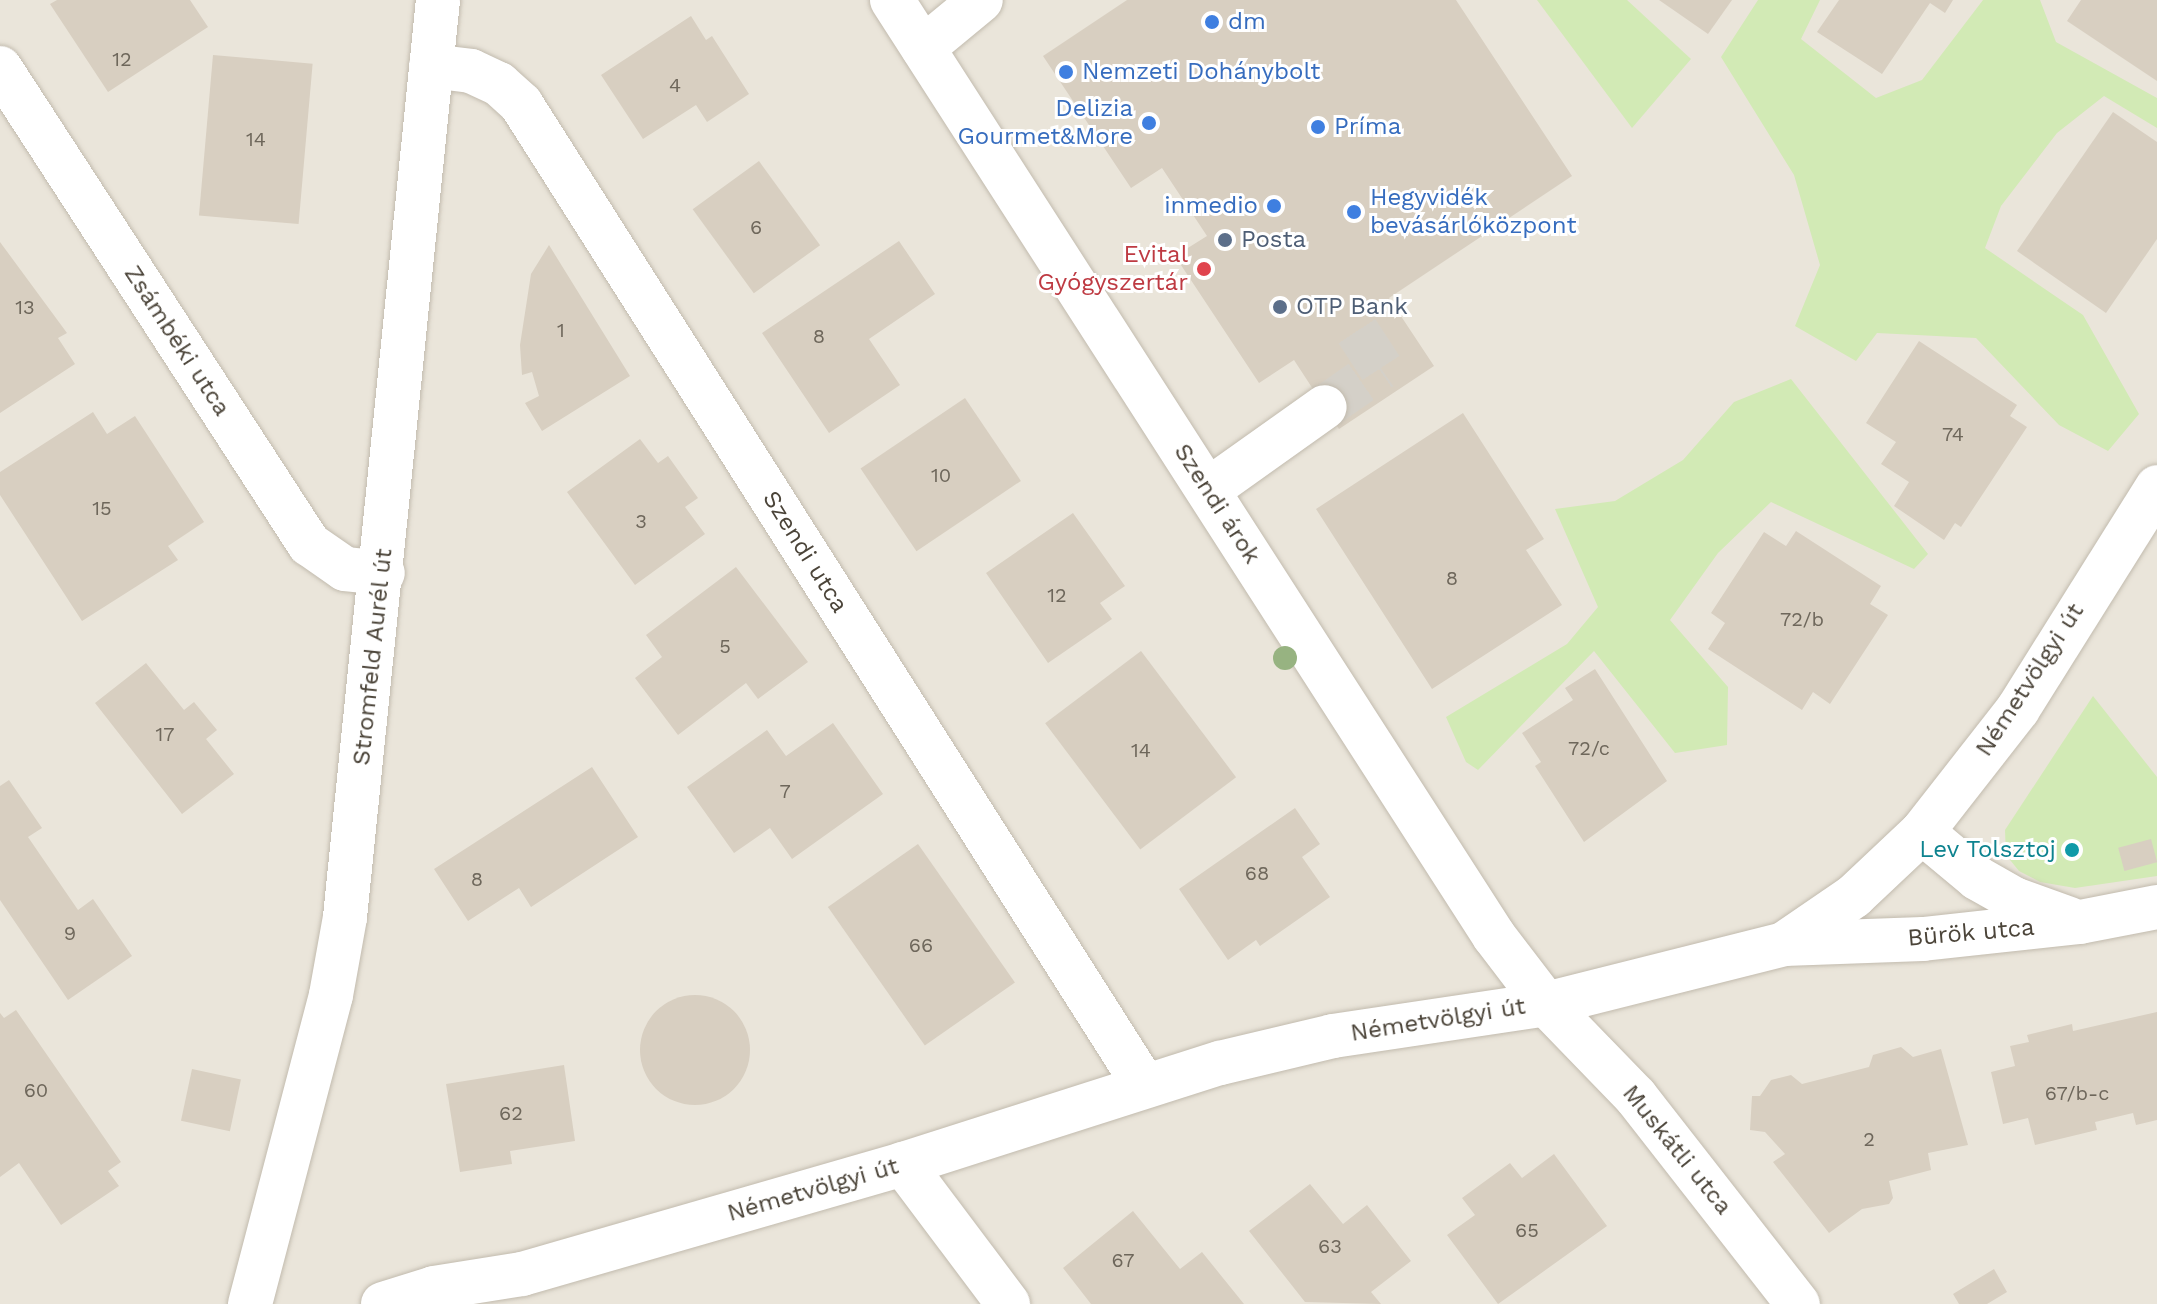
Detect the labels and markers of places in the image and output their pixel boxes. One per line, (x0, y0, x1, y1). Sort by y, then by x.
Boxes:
place label: dm (1228, 8, 1266, 36)
marker: dm (1203, 13, 1221, 31)
place label: Nemzeti Dohánybolt (1082, 58, 1320, 86)
marker: Nemzeti Dohánybolt (1057, 63, 1075, 81)
place label: Delizia Gourmet&More (957, 95, 1133, 151)
place label: Príma (1334, 113, 1401, 141)
marker: Delizia Gourmet&More (1140, 114, 1158, 132)
marker: Príma (1309, 118, 1327, 136)
place label: Hegyvidék bevásárlóközpont (1370, 184, 1576, 240)
place label: inmedio (1164, 192, 1258, 220)
marker: inmedio (1265, 197, 1283, 215)
marker: Hegyvidék bevásárlóközpont (1345, 203, 1363, 221)
place label: Posta (1241, 226, 1306, 254)
marker: Posta (1216, 231, 1234, 249)
place label: Evital Gyógyszertár (1038, 241, 1188, 297)
marker: Evital Gyógyszertár (1195, 260, 1213, 278)
place label: OTP Bank (1296, 293, 1408, 321)
marker: OTP Bank (1271, 298, 1289, 316)
place label: Lev Tolsztoj (1918, 836, 2056, 864)
marker: Lev Tolsztoj (2063, 841, 2081, 859)

